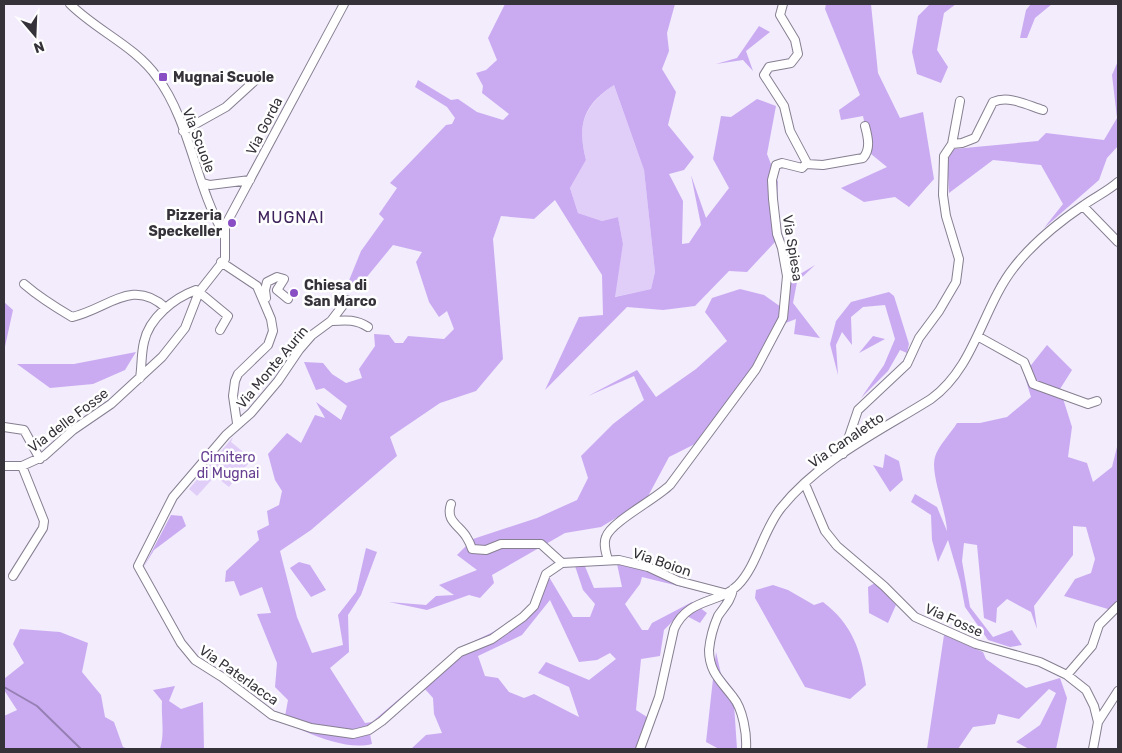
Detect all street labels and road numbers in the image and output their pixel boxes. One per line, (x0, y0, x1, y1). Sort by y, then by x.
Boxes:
street label: Via Gorda (243, 95, 286, 158)
street label: Via Scuole (178, 105, 219, 175)
street label: Via Spiesa (779, 214, 806, 282)
street label: Via Monte Aurin (233, 323, 312, 412)
street label: Via delle Fosse (25, 385, 112, 456)
street label: Via Canaletto (805, 409, 887, 472)
street label: Via Boion (630, 545, 693, 580)
street label: Via Fosse (922, 600, 986, 641)
street label: Via Paterlacca (196, 642, 282, 709)

